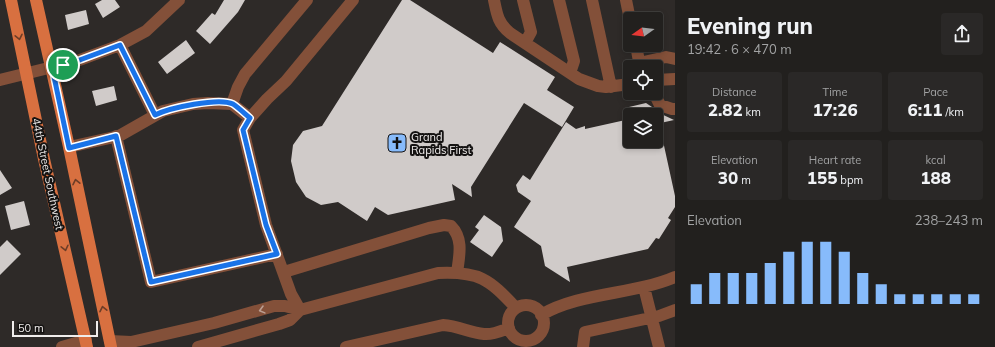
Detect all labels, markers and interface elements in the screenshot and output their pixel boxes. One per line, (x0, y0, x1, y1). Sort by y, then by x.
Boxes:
north arrow (623, 12, 663, 52)
map controls (623, 12, 663, 148)
text: Evening run (687, 12, 813, 40)
button: share (941, 13, 983, 55)
one-way arrow (14, 33, 22, 40)
text: 19:42 · 6 × 470 m (687, 41, 792, 57)
pin (46, 48, 80, 82)
icon: arrive (52, 54, 74, 76)
button: locate (623, 60, 663, 100)
text: Distance (712, 85, 757, 99)
text: Time (823, 85, 847, 99)
text: Pace (923, 85, 948, 99)
text: 2.82 (708, 99, 743, 120)
text: 17:26 (812, 99, 858, 120)
text: 6:11 (907, 99, 943, 120)
text: km (743, 105, 761, 119)
text: /km (943, 105, 964, 119)
button: layers (623, 108, 663, 148)
street label: 44th Street Southwest (29, 117, 67, 231)
place label: Grand Rapids First (411, 130, 471, 157)
church icon: Grand Rapids First (386, 132, 408, 154)
text: Elevation (711, 153, 758, 167)
text: Heart rate (809, 153, 861, 167)
text: kcal (926, 153, 946, 167)
text: 30 (718, 167, 738, 188)
text: 155 (807, 167, 837, 188)
text: 188 (920, 167, 951, 188)
text: m (738, 173, 751, 187)
text: bpm (837, 173, 863, 187)
one-way arrow (73, 179, 81, 185)
text: Elevation (687, 212, 742, 228)
text: 238–243 m (915, 212, 983, 228)
one-way arrow (60, 245, 68, 251)
one-way arrow (259, 305, 265, 313)
one-way arrow (100, 306, 108, 312)
scale bar (12, 319, 98, 338)
text: 50 m (18, 321, 44, 335)

